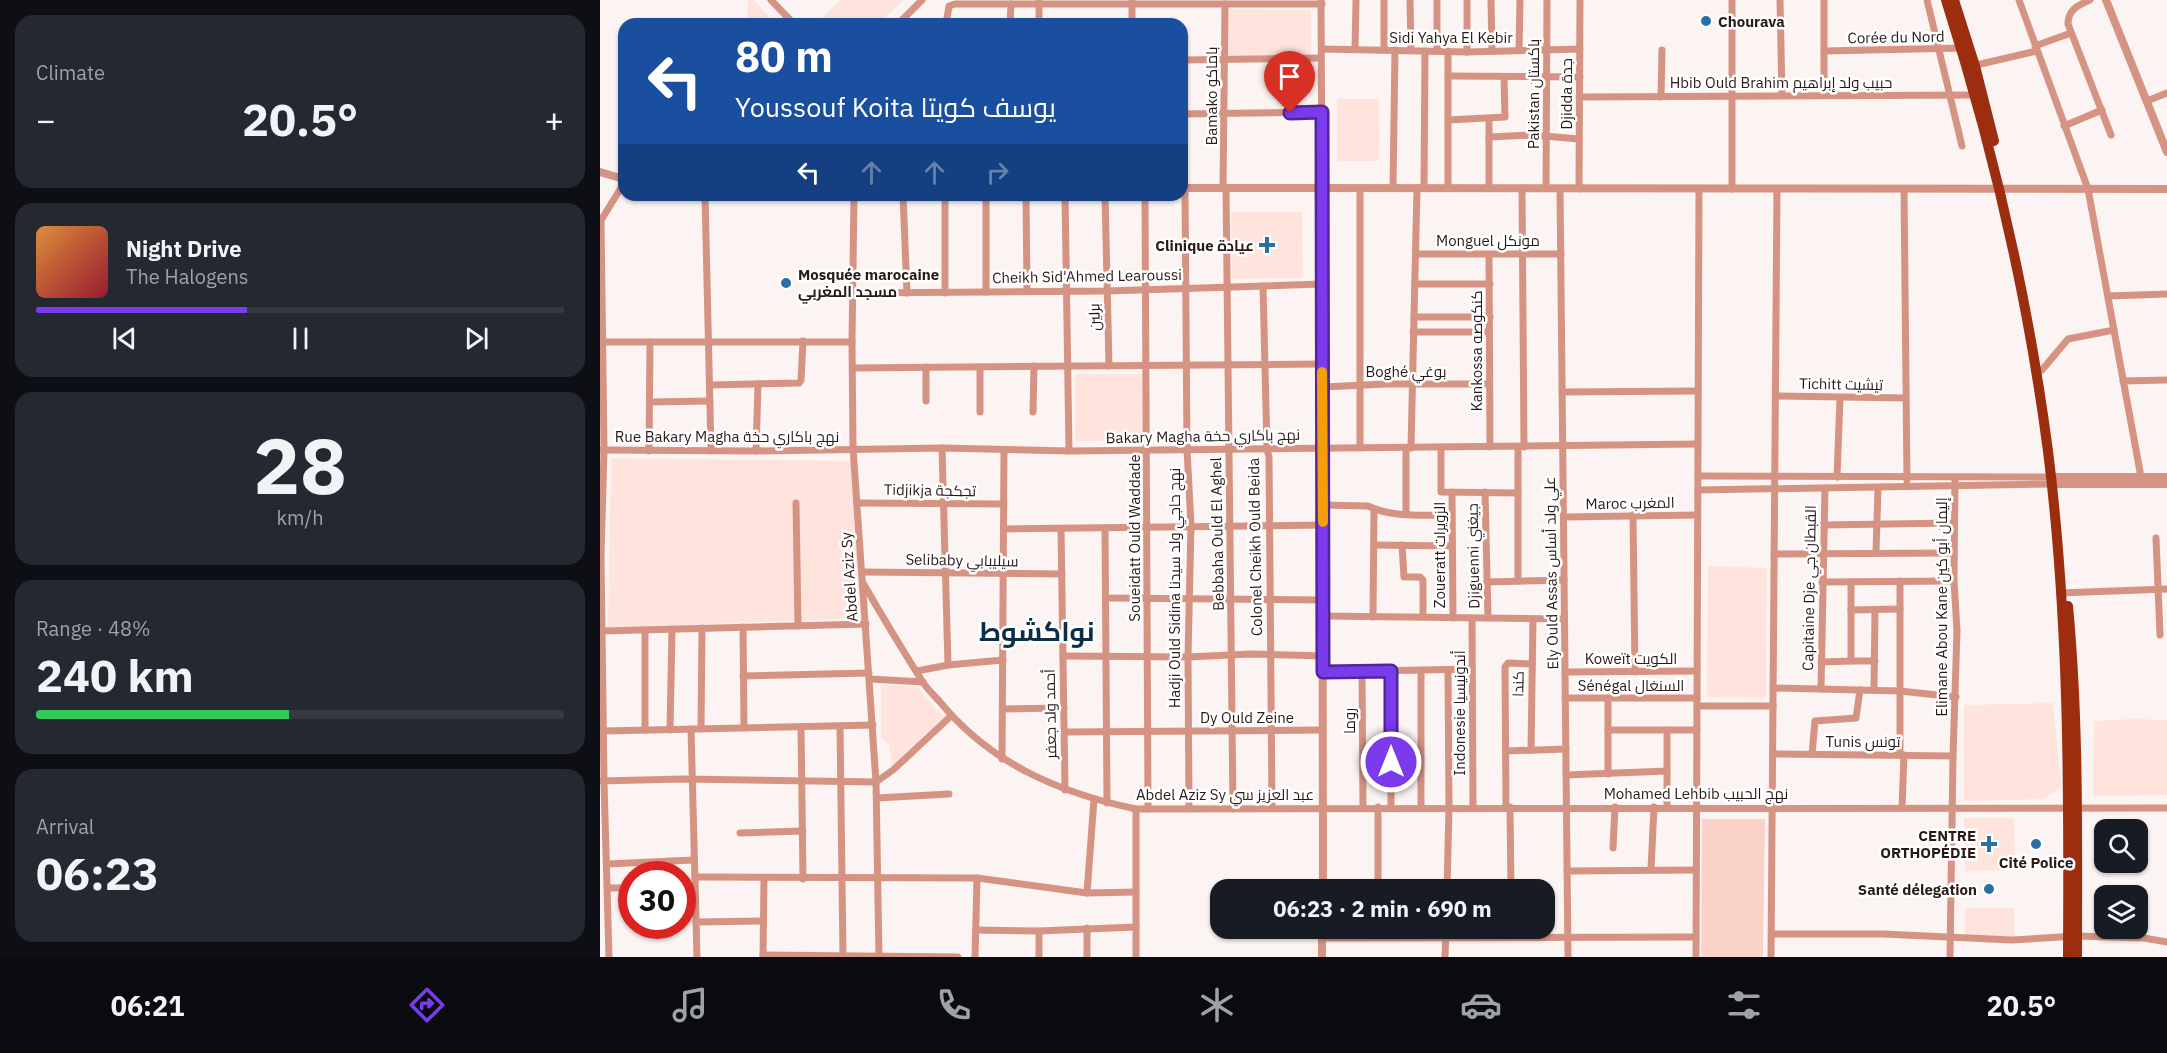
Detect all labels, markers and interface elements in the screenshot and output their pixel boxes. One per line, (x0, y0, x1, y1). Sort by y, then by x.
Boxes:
place label: Chourava (1718, 12, 1785, 31)
marker: Chourava (1699, 14, 1713, 28)
street label: Corée du Nord (1847, 27, 1945, 47)
street label: Sidi Yahya El Kebir (1389, 28, 1513, 47)
text: 80 m (735, 29, 833, 84)
street label: Pakistan باكستان (1524, 39, 1544, 149)
icon: left (636, 42, 714, 120)
street label: Bamako باماكو (1202, 46, 1221, 146)
pin (1264, 51, 1315, 113)
street label: Djidda جدة (1557, 58, 1576, 130)
text: Climate (36, 59, 105, 86)
icon: arrive (1273, 60, 1306, 93)
street label: Hbib Ould Brahim حبيب ولد إبراهيم (1670, 73, 1892, 93)
text: Youssouf Koita يوسف كويتا (735, 89, 1056, 124)
text: 20.5° (242, 90, 358, 148)
text: − (36, 98, 56, 141)
text: + (544, 98, 564, 141)
icon: left (792, 156, 825, 189)
icon: ahead (855, 156, 888, 189)
icon: ahead (918, 156, 951, 189)
icon: right (981, 156, 1014, 189)
street label: Monguel مونكل (1436, 231, 1540, 251)
text: Night Drive (126, 234, 242, 263)
place label: Clinique عيادة (1155, 236, 1254, 255)
marker: Clinique عيادة (1258, 236, 1276, 254)
text: The Halogens (126, 263, 248, 290)
place label: Mosquée marocaine مسجد المغربي (798, 265, 939, 304)
street label: Cheikh Sid'Ahmed Learoussi (992, 265, 1182, 287)
marker: Mosquée marocaine مسجد المغربي (779, 276, 793, 290)
street label: Kankossa كنكوصه (1467, 290, 1486, 412)
street label: برلين (1084, 303, 1105, 331)
icon: previous (108, 322, 141, 355)
icon: pause (284, 322, 317, 355)
icon: next (460, 322, 493, 355)
street label: Boghé بوغي (1365, 362, 1447, 384)
street label: Tichitt تيشيت (1799, 374, 1883, 394)
text: 28 (253, 414, 347, 515)
street label: Bakary Magha نهج باكاري حخة (1106, 425, 1300, 450)
street label: Rue Bakary Magha نهج باكاري حخة (615, 427, 839, 449)
street label: Soueidatt Ould Waddade (1125, 454, 1144, 622)
street label: Bebbaha Ould El Aghel (1206, 457, 1228, 611)
street label: Colonel Cheikh Ould Beida (1244, 458, 1266, 636)
street label: Hadji Ould Sidina نهج حاجي ولد سيدنا (1165, 468, 1187, 708)
street label: Ely Ould Assas علي ولد أساس (1540, 476, 1565, 670)
street label: Tidjikja تجكجة (884, 480, 976, 500)
street label: Maroc المغرب (1585, 493, 1675, 513)
street label: Elimane Abou Kane إليمان أبو كين (1932, 497, 1952, 717)
street label: Zoueratt الزويرات (1430, 502, 1449, 608)
street label: Djiguenni جيغني (1463, 503, 1486, 609)
text: km/h (276, 504, 324, 531)
street label: Capitaine Dje القبطان جي (1798, 505, 1823, 671)
street label: Abdel Aziz Sy (836, 531, 862, 623)
street label: Selibaby سيليبابي (905, 550, 1019, 573)
district label: نواكشوط (979, 613, 1095, 648)
text: Range · 48% (36, 615, 151, 642)
text: 240 km (36, 646, 194, 704)
street label: Koweït الكويت (1585, 649, 1677, 668)
street label: Indonesie أندونيسيا (1450, 650, 1469, 776)
street label: أحمد ولد جعفر (1040, 669, 1060, 760)
street label: كندا (1508, 671, 1528, 697)
street label: Sénégal السنغال (1578, 676, 1684, 695)
street label: Dy Ould Zeine (1200, 708, 1294, 727)
street label: روما (1340, 708, 1359, 734)
position arrow (1359, 730, 1423, 794)
street label: Tunis تونس (1826, 732, 1900, 752)
street label: Mohamed Lehbib نهج الحبيب (1604, 784, 1788, 805)
street label: Abdel Aziz Sy عبد العزيز سي (1136, 785, 1314, 807)
text: Arrival (36, 813, 94, 840)
map controls (2094, 819, 2148, 939)
button: search (2094, 819, 2148, 873)
place label: CENTRE ORTHOPÉDIE (1880, 826, 1976, 862)
marker: CENTRE ORTHOPÉDIE (1980, 835, 1998, 853)
marker: Cité Police (2029, 837, 2043, 851)
text: 06:23 (36, 844, 159, 902)
place label: Cité Police (1999, 853, 2073, 872)
speed limit sign: 30 (618, 861, 696, 939)
place label: Santé délegation (1858, 880, 1977, 899)
marker: Santé délegation (1982, 882, 1996, 896)
button: layers (2094, 885, 2148, 939)
text: 06:23 · 2 min · 690 m (1273, 894, 1492, 923)
icon: directions (406, 984, 448, 1026)
icon: music (669, 984, 711, 1026)
icon: phone (933, 984, 975, 1026)
icon: climate (1196, 984, 1238, 1026)
icon: car (1460, 984, 1502, 1026)
icon: filters (1723, 984, 1765, 1026)
text: 06:21 (111, 988, 184, 1023)
text: 20.5° (1987, 988, 2056, 1023)

